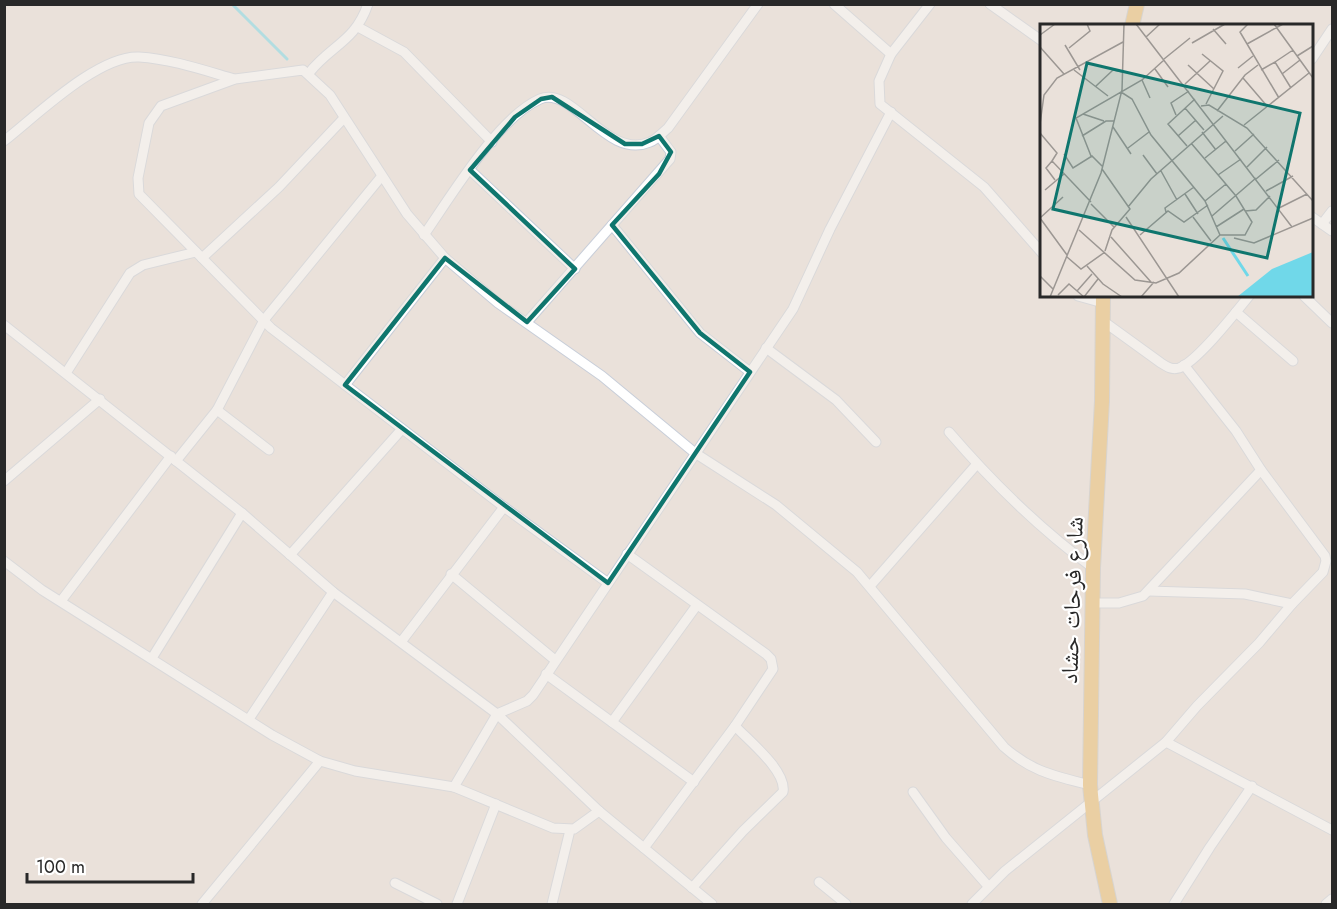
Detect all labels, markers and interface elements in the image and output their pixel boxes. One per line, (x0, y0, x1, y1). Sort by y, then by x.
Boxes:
inset map (1040, 24, 1313, 297)
street label: شارع فرحات حشاد (1051, 516, 1092, 684)
scale bar (27, 846, 194, 884)
text: 100 m (36, 854, 85, 880)

